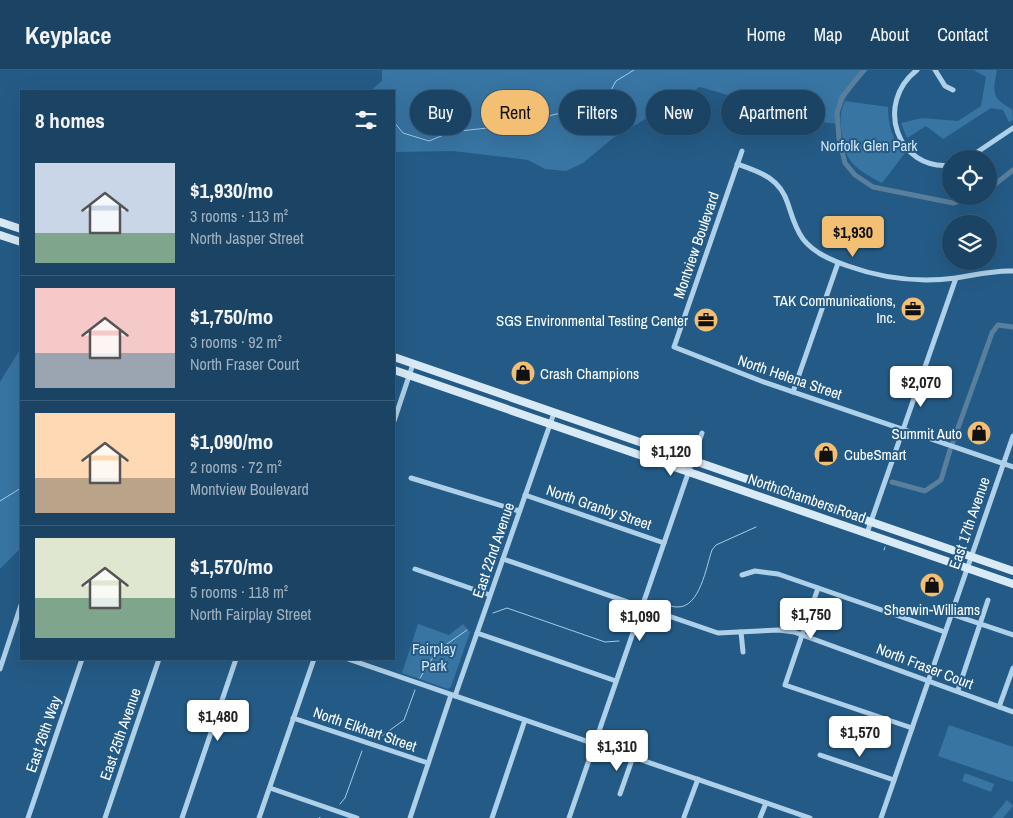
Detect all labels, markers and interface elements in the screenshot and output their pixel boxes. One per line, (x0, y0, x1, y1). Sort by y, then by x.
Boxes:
text: Keyplace (25, 19, 111, 51)
text: Home (746, 22, 786, 47)
text: Map (814, 22, 843, 47)
text: About (871, 22, 909, 47)
text: Contact (937, 22, 988, 47)
chip: Buy (410, 90, 471, 135)
chip: Rent (481, 90, 549, 135)
chip: Filters (559, 90, 636, 135)
chip: New (646, 90, 711, 135)
chip: Apartment (721, 90, 825, 135)
text: 8 homes (35, 106, 105, 135)
icon: filters (352, 106, 380, 134)
park label: Norfolk Glen Park (820, 135, 918, 156)
map controls (942, 150, 997, 270)
button: locate (942, 150, 997, 205)
text: $1,930/mo (190, 176, 273, 205)
icon: home (75, 183, 135, 243)
street label: Montview Boulevard (668, 189, 724, 301)
text: 3 rooms · 113 m² (190, 205, 288, 227)
button: layers (942, 215, 997, 270)
pin: $1,930 (812, 216, 894, 258)
text: $1,930 (833, 221, 873, 243)
text: North Jasper Street (190, 227, 304, 249)
place label: TAK Communications, Inc. (773, 290, 896, 328)
office icon: TAK Communications, Inc. (900, 296, 926, 322)
text: $1,750/mo (190, 302, 273, 331)
office icon: SGS Environmental Testing Center (693, 307, 719, 333)
icon: home (75, 308, 135, 368)
place label: SGS Environmental Testing Center (496, 310, 688, 331)
text: 3 rooms · 92 m² (190, 331, 282, 353)
street label: North Helena Street (735, 349, 845, 405)
text: North Fraser Court (190, 353, 299, 375)
shop icon: Crash Champions (510, 360, 536, 386)
place label: Crash Champions (540, 363, 639, 384)
pin: $2,070 (880, 366, 962, 408)
text: $2,070 (901, 371, 941, 393)
shop icon: Summit Auto (966, 420, 992, 446)
place label: Summit Auto (892, 423, 962, 444)
text: $1,090/mo (190, 427, 273, 456)
icon: home (75, 433, 135, 493)
pin: $1,120 (630, 434, 712, 477)
text: $1,120 (651, 440, 691, 462)
shop icon: CubeSmart (813, 441, 839, 467)
place label: CubeSmart (844, 444, 907, 465)
text: 2 rooms · 72 m² (190, 456, 282, 478)
street label: North Chambers Road (745, 468, 869, 528)
street label: East 17th Avenue (943, 474, 995, 572)
text: Montview Boulevard (190, 478, 309, 500)
street label: North Granby Street (544, 479, 655, 535)
street label: East 22nd Avenue (467, 499, 519, 601)
text: $1,570/mo (190, 552, 273, 581)
icon: home (75, 558, 135, 618)
shop icon: Sherwin-Williams (919, 572, 945, 598)
text: 5 rooms · 118 m² (190, 581, 288, 603)
pin: $1,750 (770, 598, 852, 640)
place label: Sherwin-Williams (884, 599, 980, 620)
pin: $1,090 (599, 600, 681, 642)
text: North Fairplay Street (190, 603, 311, 625)
text: $1,750 (791, 603, 831, 625)
text: $1,090 (620, 605, 660, 627)
park label: Fairplay Park (412, 638, 457, 676)
street label: North Fraser Court (873, 638, 977, 694)
street label: East 25th Avenue (94, 685, 146, 783)
street label: East 26th Way (20, 692, 66, 775)
pin: $1,480 (177, 700, 259, 742)
street label: North Elkhart Street (311, 701, 420, 757)
text: $1,480 (198, 705, 238, 727)
pin: $1,570 (819, 716, 901, 758)
text: $1,570 (840, 721, 880, 743)
pin: $1,310 (576, 730, 658, 772)
text: $1,310 (597, 735, 637, 757)

